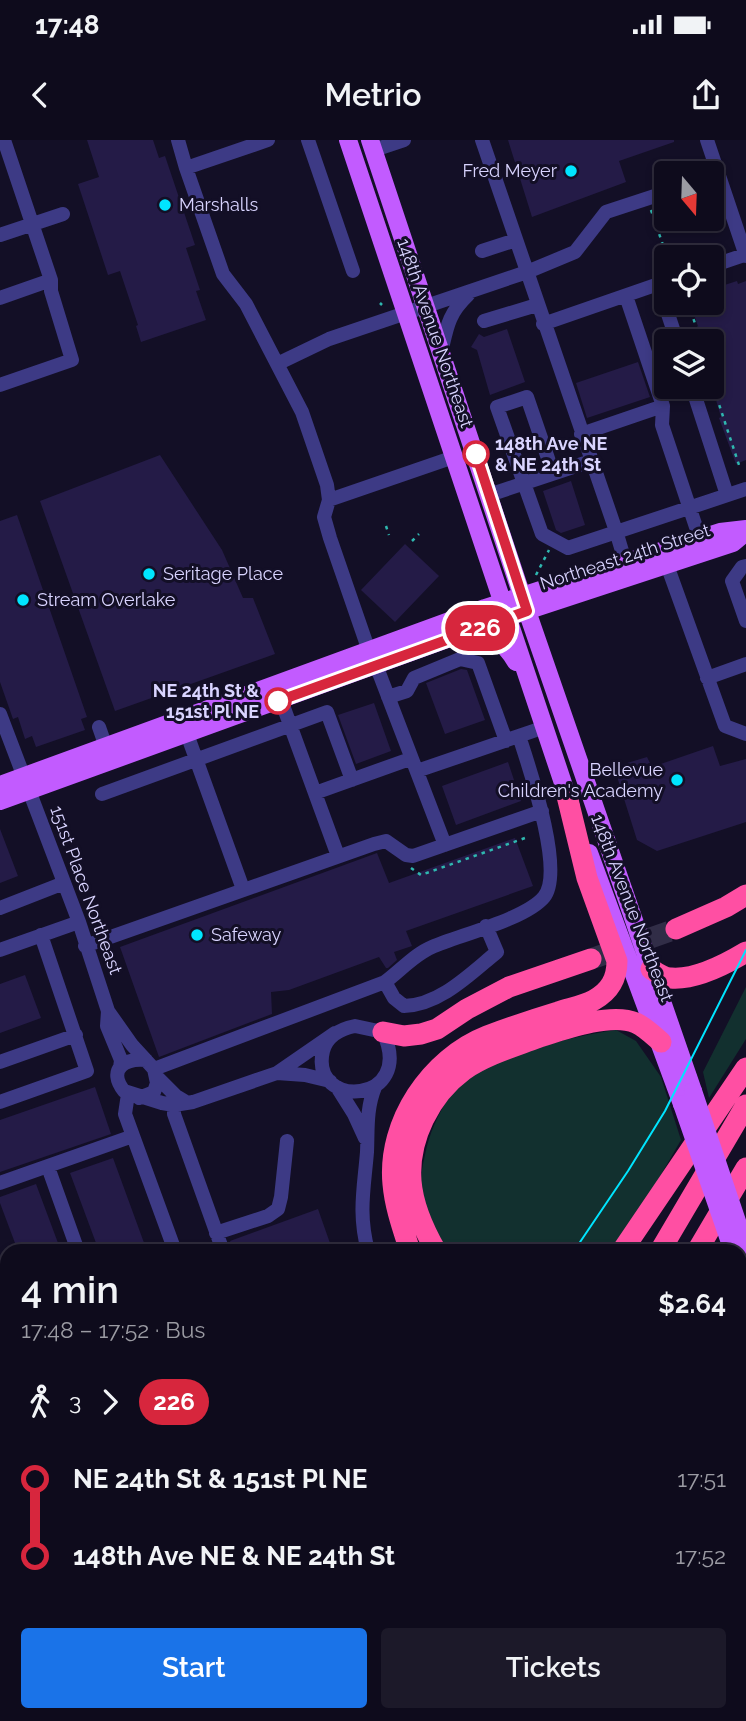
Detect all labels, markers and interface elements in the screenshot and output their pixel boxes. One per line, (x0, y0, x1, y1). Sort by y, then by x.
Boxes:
text: 17:48 (35, 10, 99, 40)
icon: back (21, 76, 59, 114)
text: Metrio (324, 76, 422, 113)
icon: share (687, 76, 725, 114)
place label: Fred Meyer (462, 160, 558, 181)
north arrow (654, 161, 724, 231)
map controls (654, 161, 724, 399)
marker: Fred Meyer (563, 163, 579, 179)
place label: Marshalls (179, 194, 259, 215)
marker: Marshalls (157, 197, 173, 213)
street label: 148th Avenue Northeast (393, 235, 478, 430)
button: locate (654, 245, 724, 315)
button: layers (654, 329, 724, 399)
place label: 148th Ave NE & NE 24th St (495, 433, 608, 475)
marker: 148th Ave NE & NE 24th St (463, 441, 489, 467)
street label: Northeast 24th Street (537, 519, 712, 594)
place label: Seritage Place (163, 563, 284, 584)
marker: Seritage Place (141, 566, 157, 582)
place label: Stream Overlake (37, 589, 176, 610)
marker: Stream Overlake (15, 592, 31, 608)
line badge: 226 (440, 605, 520, 651)
text: 226 (459, 613, 501, 642)
place label: NE 24th St & 151st Pl NE (153, 680, 259, 722)
marker: NE 24th St & 151st Pl NE (265, 688, 291, 714)
place label: Bellevue Children's Academy (498, 759, 663, 801)
marker: Bellevue Children's Academy (669, 772, 685, 788)
street label: 151st Place Northeast (46, 803, 127, 977)
street label: 148th Avenue Northeast (587, 811, 678, 1004)
place label: Safeway (211, 924, 282, 945)
marker: Safeway (189, 927, 205, 943)
text: 4 min (21, 1267, 119, 1312)
text: $2.64 (658, 1289, 726, 1319)
text: 17:48 – 17:52 · Bus (21, 1316, 205, 1343)
icon: walk (21, 1383, 59, 1421)
icon: forward (91, 1383, 129, 1421)
text: 226 (153, 1387, 195, 1416)
text: 3 (69, 1388, 81, 1415)
text: NE 24th St & 151st Pl NE (73, 1464, 367, 1494)
text: 17:51 (677, 1465, 726, 1492)
text: 148th Ave NE & NE 24th St (73, 1541, 395, 1571)
text: 17:52 (675, 1542, 726, 1569)
button: Start (21, 1628, 367, 1708)
button: Tickets (381, 1628, 726, 1708)

